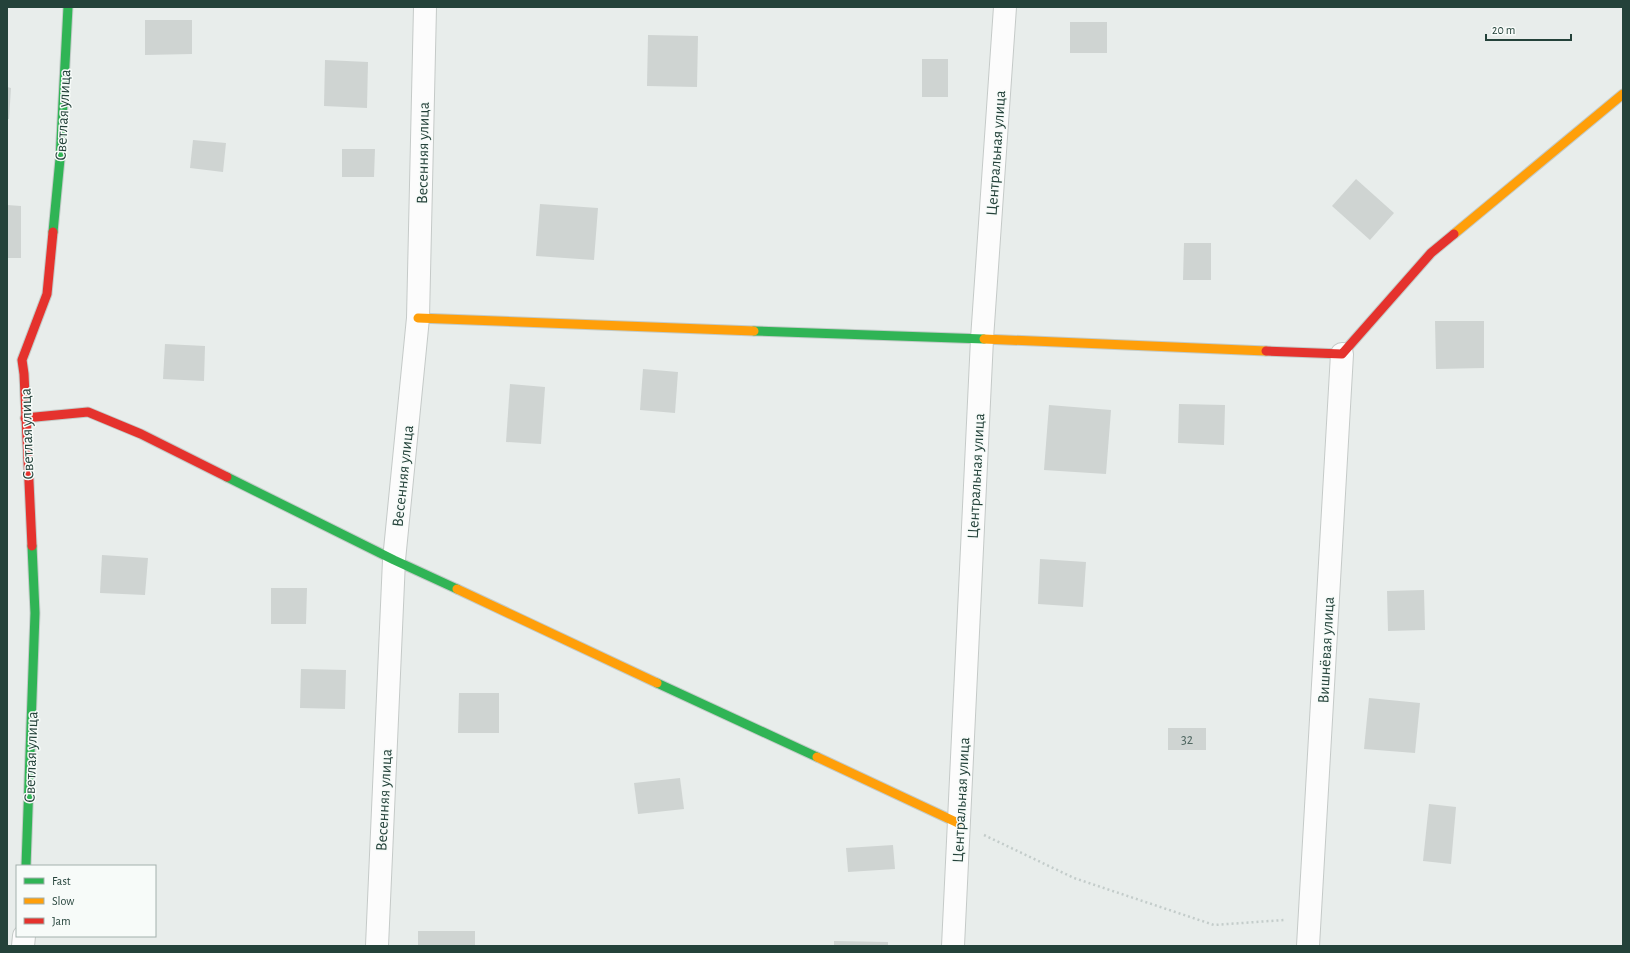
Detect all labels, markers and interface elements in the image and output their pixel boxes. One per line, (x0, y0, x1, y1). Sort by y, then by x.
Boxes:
scale bar (1486, 16, 1571, 42)
text: 20 m (1492, 24, 1515, 36)
street label: Светлая улица (53, 69, 74, 161)
street label: Центральная улица (984, 90, 1009, 216)
street label: Весенняя улица (414, 102, 433, 204)
street label: Светлая улица (17, 388, 38, 480)
street label: Центральная улица (965, 413, 988, 539)
street label: Весенняя улица (390, 424, 417, 528)
street label: Вишнёвая улица (1315, 596, 1338, 704)
street label: Светлая улица (21, 711, 42, 803)
house number: 32 (1181, 733, 1193, 747)
street label: Центральная улица (950, 737, 973, 863)
street label: Весенняя улица (373, 749, 396, 852)
legend (16, 865, 156, 937)
text: Fast (52, 875, 71, 887)
text: Slow (52, 895, 74, 907)
text: Jam (52, 915, 71, 927)

